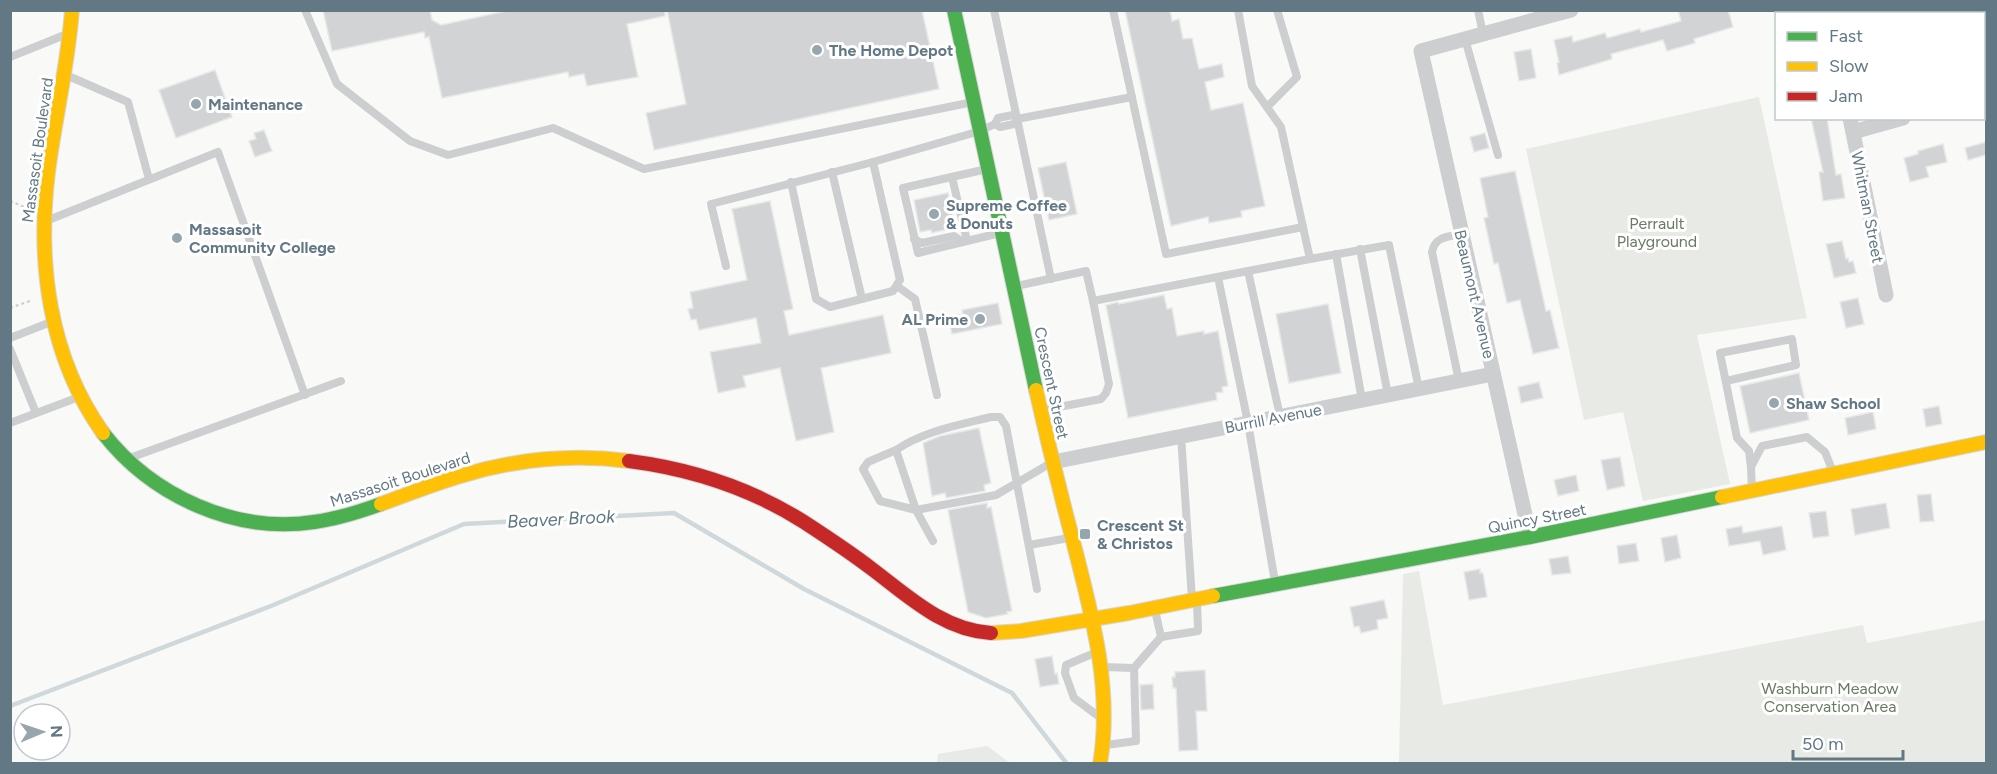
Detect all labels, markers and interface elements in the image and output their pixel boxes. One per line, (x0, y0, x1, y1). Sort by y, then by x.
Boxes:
legend (1775, 12, 1985, 120)
text: Fast (1829, 25, 1863, 47)
place label: The Home Depot (829, 41, 953, 60)
marker: The Home Depot (810, 43, 824, 57)
text: Slow (1829, 55, 1868, 77)
street label: Massasoit Boulevard (18, 76, 57, 224)
text: Jam (1829, 85, 1863, 107)
place label: Maintenance (208, 95, 303, 114)
marker: Maintenance (189, 97, 203, 111)
street label: Whitman Street (1847, 150, 1888, 265)
place label: Supreme Coffee & Donuts (946, 196, 1067, 233)
marker: Supreme Coffee & Donuts (927, 207, 941, 221)
park label: Perrault Playground (1617, 214, 1697, 251)
place label: Massasoit Community College (189, 220, 336, 257)
street label: Beaumont Avenue (1450, 228, 1499, 361)
marker: Massasoit Community College (170, 231, 184, 245)
place label: AL Prime (901, 310, 968, 329)
marker: AL Prime (973, 312, 987, 326)
street label: Crescent Street (1030, 325, 1073, 441)
place label: Shaw School (1786, 394, 1880, 413)
marker: Shaw School (1767, 396, 1781, 410)
street label: Burrill Avenue (1223, 400, 1323, 437)
street label: Massasoit Boulevard (328, 448, 473, 511)
street label: Quincy Street (1486, 500, 1588, 537)
water label: Beaver Brook (507, 505, 617, 533)
place label: Crescent St & Christos (1097, 516, 1184, 553)
marker: Crescent St & Christos (1078, 527, 1092, 541)
park label: Washburn Meadow Conservation Area (1761, 679, 1899, 716)
north arrow (12, 702, 72, 762)
scale bar (1793, 723, 1902, 761)
text: N (47, 725, 66, 738)
text: 50 m (1802, 733, 1844, 755)

